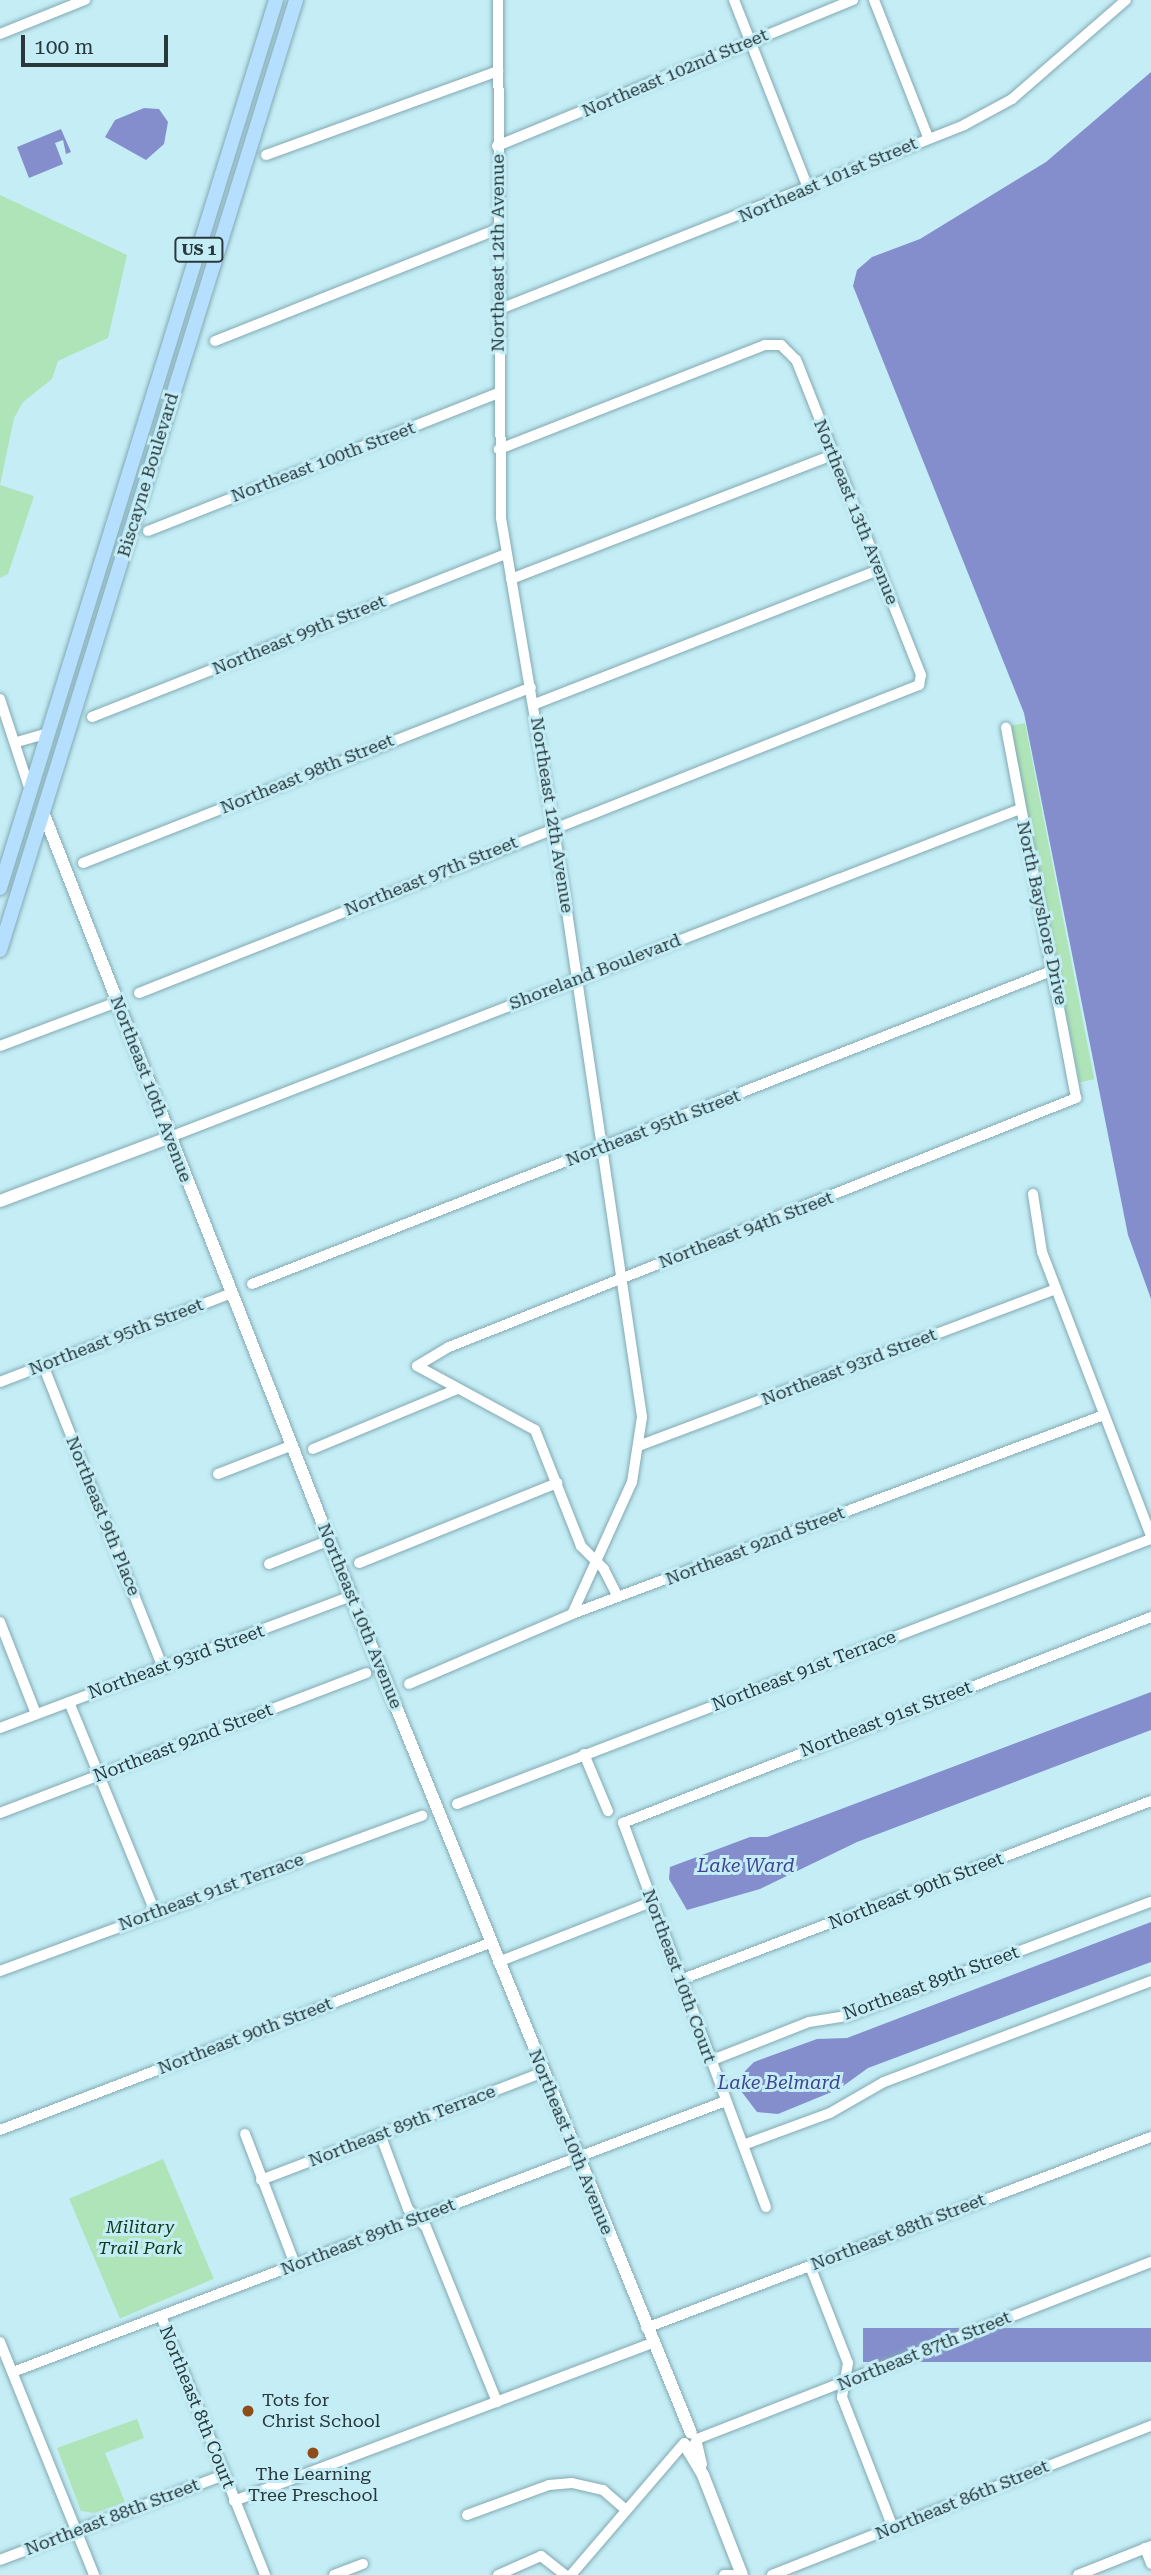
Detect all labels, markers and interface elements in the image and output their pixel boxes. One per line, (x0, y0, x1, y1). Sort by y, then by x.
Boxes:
scale bar (24, 21, 172, 65)
street label: Northeast 102nd Street (579, 24, 771, 122)
text: 100 m (34, 35, 94, 59)
street label: Northeast 101st Street (735, 132, 921, 228)
street label: Northeast 12th Avenue (487, 154, 509, 352)
road number: US 1 (173, 238, 225, 262)
street label: Biscayne Boulevard (113, 390, 183, 560)
street label: Northeast 13th Avenue (809, 416, 903, 608)
street label: Northeast 100th Street (228, 417, 418, 507)
street label: Northeast 99th Street (209, 590, 389, 680)
street label: Northeast 12th Avenue (526, 715, 578, 915)
street label: Northeast 98th Street (217, 729, 397, 819)
street label: North Bayshore Drive (1012, 819, 1072, 1007)
street label: Northeast 97th Street (341, 831, 521, 921)
street label: Shoreland Boulevard (506, 929, 684, 1015)
street label: Northeast 10th Avenue (105, 993, 197, 1185)
street label: Northeast 95th Street (563, 1085, 743, 1171)
street label: Northeast 94th Street (656, 1187, 836, 1273)
street label: Northeast 95th Street (26, 1294, 206, 1380)
street label: Northeast 93rd Street (758, 1324, 940, 1410)
street label: Northeast 9th Place (61, 1433, 145, 1599)
street label: Northeast 92nd Street (662, 1502, 848, 1590)
street label: Northeast 10th Avenue (313, 1520, 407, 1712)
street label: Northeast 93rd Street (85, 1620, 267, 1704)
street label: Northeast 91st Terrace (709, 1626, 899, 1716)
street label: Northeast 91st Street (797, 1676, 975, 1762)
street label: Northeast 92nd Street (90, 1699, 276, 1787)
street label: Northeast 91st Terrace (115, 1848, 307, 1936)
street label: Northeast 90th Street (826, 1848, 1006, 1934)
water label: Lake Ward (697, 1855, 795, 1877)
street label: Northeast 10th Court (637, 1886, 721, 2066)
street label: Northeast 89th Street (840, 1941, 1022, 2025)
street label: Northeast 90th Street (155, 1993, 335, 2079)
street label: Northeast 10th Avenue (524, 2046, 618, 2238)
water label: Lake Belmard (717, 2072, 841, 2094)
street label: Northeast 89th Terrace (305, 2080, 499, 2172)
street label: Northeast 88th Street (808, 2189, 988, 2275)
street label: Northeast 89th Street (278, 2194, 458, 2280)
park label: Military Trail Park (98, 2217, 182, 2260)
street label: Northeast 87th Street (834, 2306, 1014, 2396)
street label: Northeast 8th Court (155, 2323, 239, 2491)
place label: Tots for Christ School (262, 2390, 380, 2432)
marker: Tots for Christ School (240, 2403, 256, 2419)
marker: The Learning Tree Preschool (305, 2445, 321, 2461)
street label: Northeast 86th Street (872, 2455, 1052, 2545)
place label: The Learning Tree Preschool (248, 2464, 378, 2506)
street label: Northeast 88th Street (22, 2474, 202, 2560)

